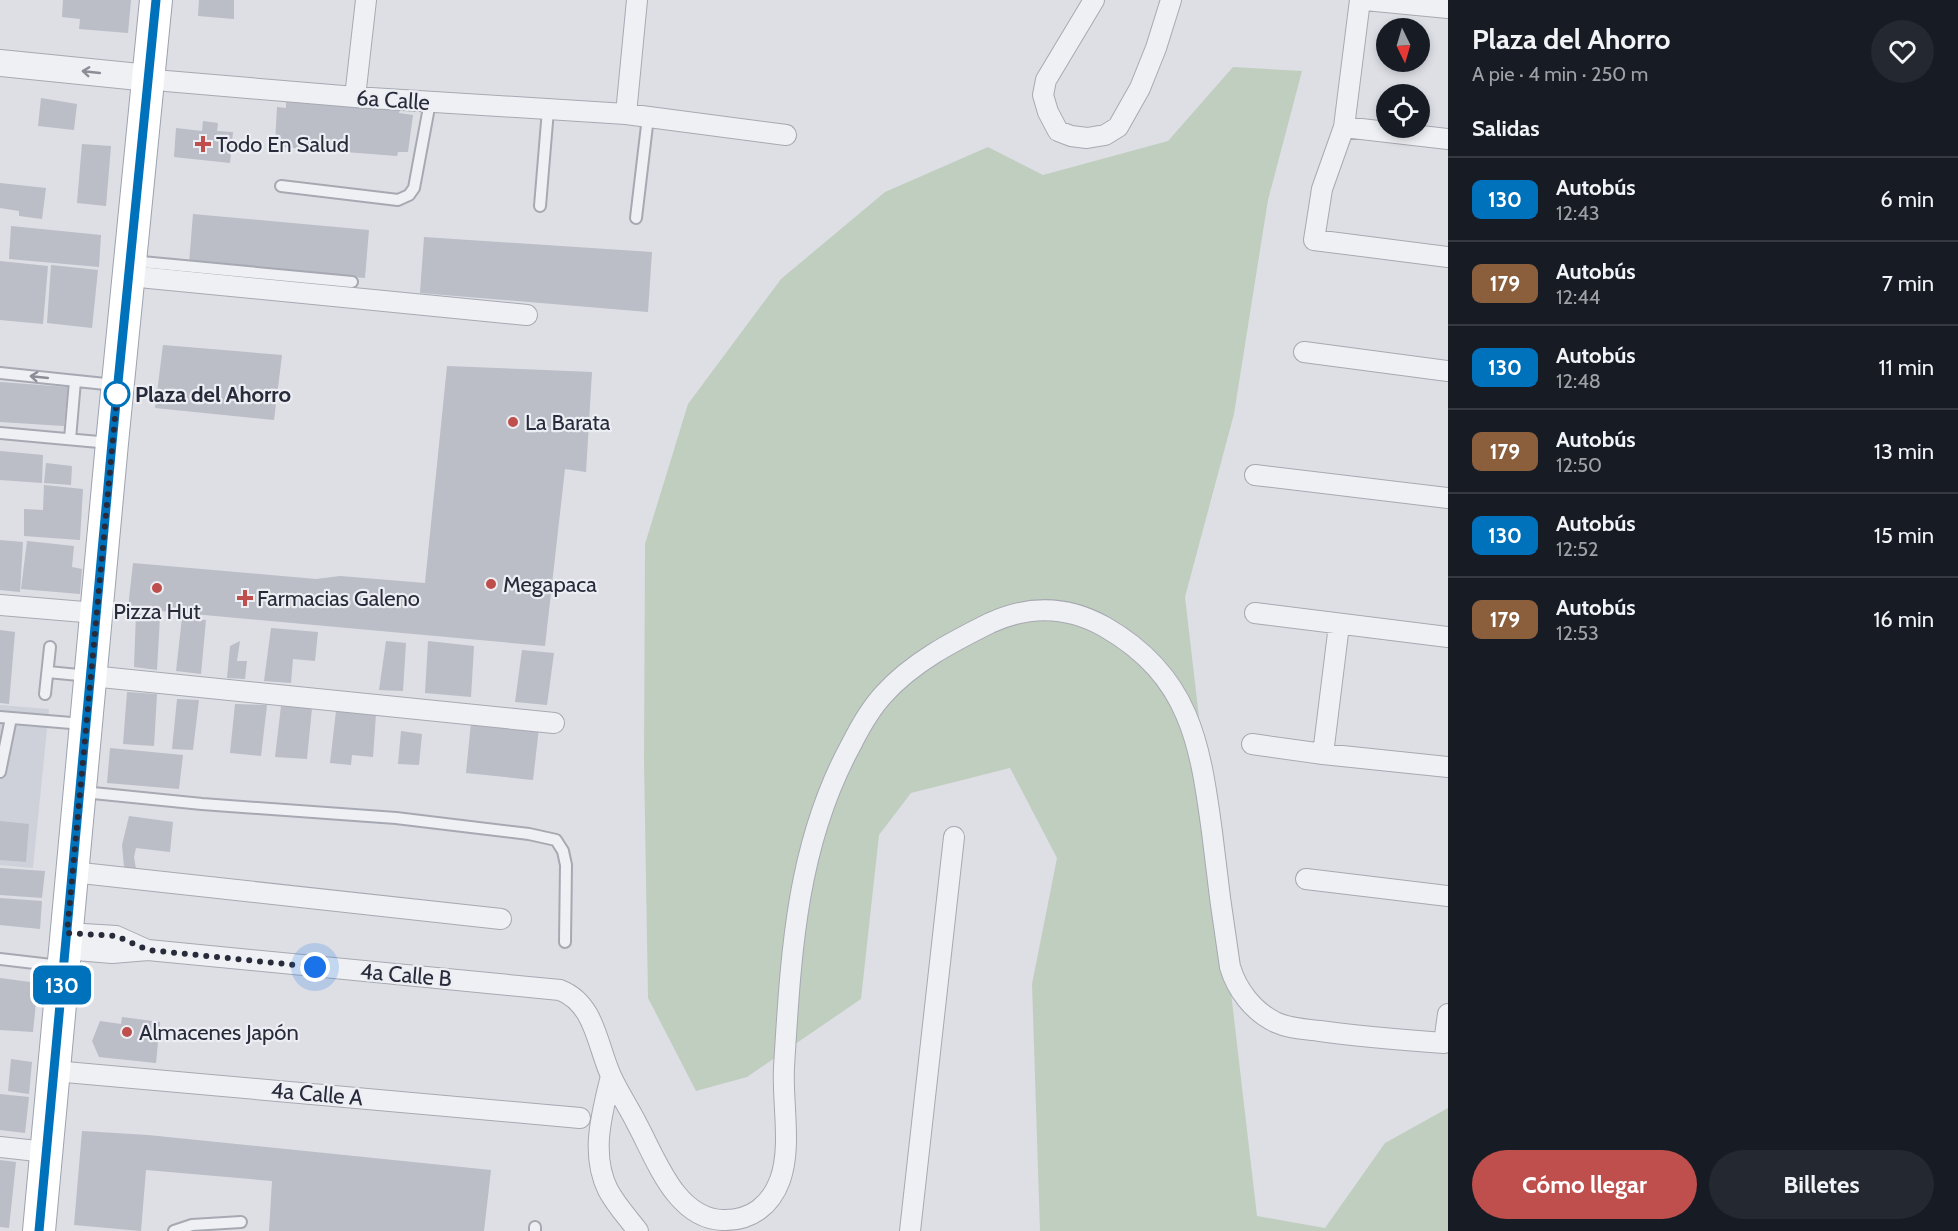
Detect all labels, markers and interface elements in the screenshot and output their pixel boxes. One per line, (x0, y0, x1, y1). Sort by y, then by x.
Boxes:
north arrow (1376, 18, 1430, 72)
map controls (1376, 18, 1430, 138)
button: heart (1871, 20, 1934, 83)
text: Plaza del Ahorro (1472, 22, 1670, 56)
text: A pie · 4 min · 250 m (1472, 62, 1648, 86)
one-way arrow (81, 66, 101, 77)
street label: 6a Calle (355, 84, 431, 116)
button: locate (1376, 84, 1430, 138)
text: Salidas (1472, 115, 1540, 142)
place label: Todo En Salud (216, 131, 349, 158)
marker: Todo En Salud (194, 135, 212, 153)
text: Autobús (1556, 174, 1636, 201)
text: 6 min (1880, 186, 1934, 213)
text: 130 (1488, 187, 1522, 212)
text: 12:43 (1556, 201, 1600, 225)
text: Autobús (1556, 258, 1636, 285)
text: 7 min (1882, 270, 1934, 297)
text: 179 (1490, 271, 1520, 296)
text: 12:44 (1556, 285, 1600, 309)
text: Autobús (1556, 342, 1636, 369)
text: 11 min (1878, 354, 1934, 381)
text: 130 (1488, 355, 1522, 380)
text: 12:48 (1556, 369, 1601, 393)
one-way arrow (30, 371, 50, 382)
marker: Plaza del Ahorro (104, 381, 130, 407)
place label: Plaza del Ahorro (135, 381, 291, 408)
place label: La Barata (525, 409, 611, 436)
marker: La Barata (506, 415, 520, 429)
text: Autobús (1556, 426, 1636, 453)
text: 13 min (1874, 438, 1934, 465)
text: 179 (1490, 439, 1520, 464)
text: 12:50 (1556, 453, 1602, 477)
text: Autobús (1556, 510, 1636, 537)
text: 15 min (1874, 522, 1934, 549)
text: 130 (1488, 523, 1522, 548)
text: 12:52 (1556, 537, 1598, 561)
place label: Megapaca (503, 571, 597, 598)
marker: Megapaca (484, 577, 498, 591)
marker: Pizza Hut (150, 581, 164, 595)
place label: Farmacias Galeno (257, 585, 420, 612)
marker: Farmacias Galeno (238, 591, 252, 605)
text: Autobús (1556, 594, 1636, 621)
place label: Pizza Hut (113, 598, 201, 625)
text: 16 min (1873, 606, 1934, 633)
text: 179 (1490, 607, 1520, 632)
text: 12:53 (1556, 621, 1599, 645)
your location (300, 952, 330, 982)
street label: 4a Calle B (359, 958, 453, 992)
line badge: 130 (28, 966, 97, 1004)
text: 130 (45, 973, 79, 998)
place label: Almacenes Japón (139, 1019, 299, 1046)
marker: Almacenes Japón (120, 1025, 134, 1039)
street label: 4a Calle A (270, 1077, 365, 1112)
button: Cómo llegar (1472, 1150, 1697, 1219)
button: Billetes (1709, 1150, 1934, 1219)

